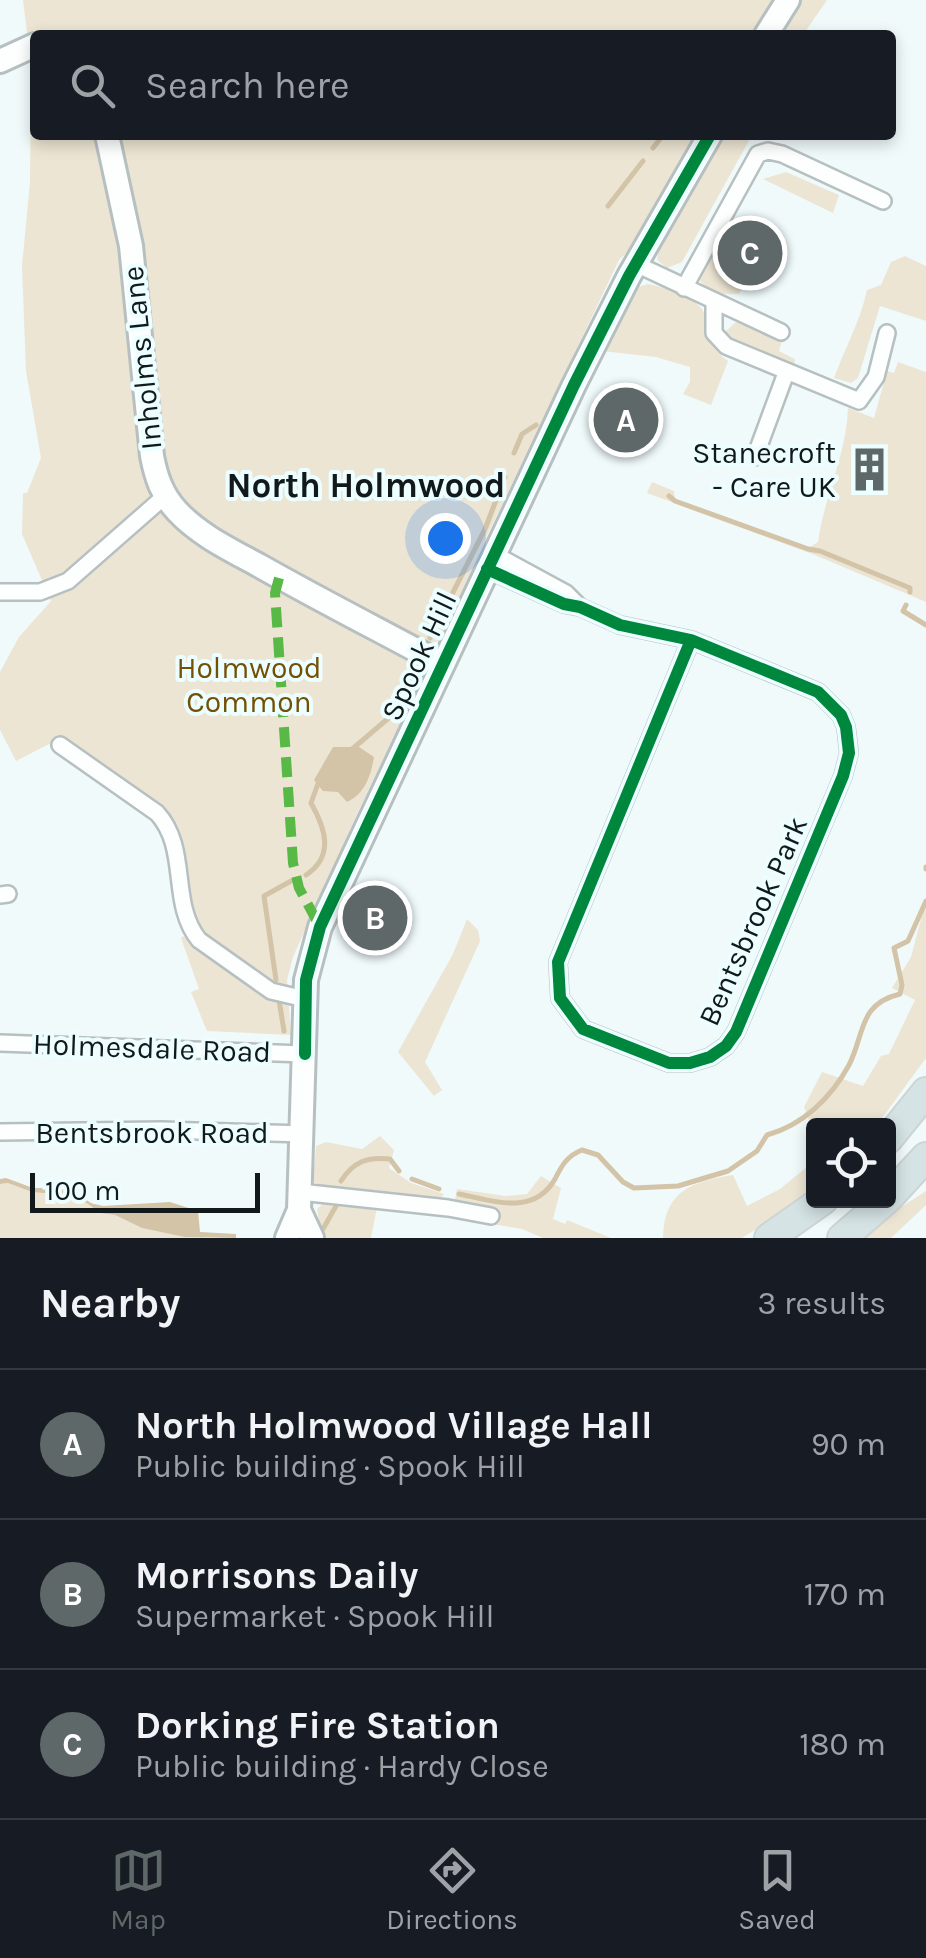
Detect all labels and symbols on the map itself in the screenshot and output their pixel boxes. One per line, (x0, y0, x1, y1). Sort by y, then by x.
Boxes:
pin: C (718, 216, 782, 290)
street label: Inholms Lane (114, 264, 170, 452)
pin: A (594, 382, 658, 458)
place label: Stanecroft - Care UK (692, 435, 836, 505)
building icon: Stanecroft - Care UK (845, 446, 893, 494)
district label: North Holmwood (226, 465, 506, 506)
your location (420, 513, 471, 564)
street label: Spook Hill (373, 586, 465, 726)
park label: Holmwood Common (176, 650, 322, 720)
street label: Bentsbrook Park (691, 811, 815, 1031)
pin: B (342, 880, 408, 956)
street label: Holmesdale Road (32, 1026, 272, 1070)
street label: Bentsbrook Road (35, 1115, 269, 1151)
scale bar (30, 1168, 260, 1212)

